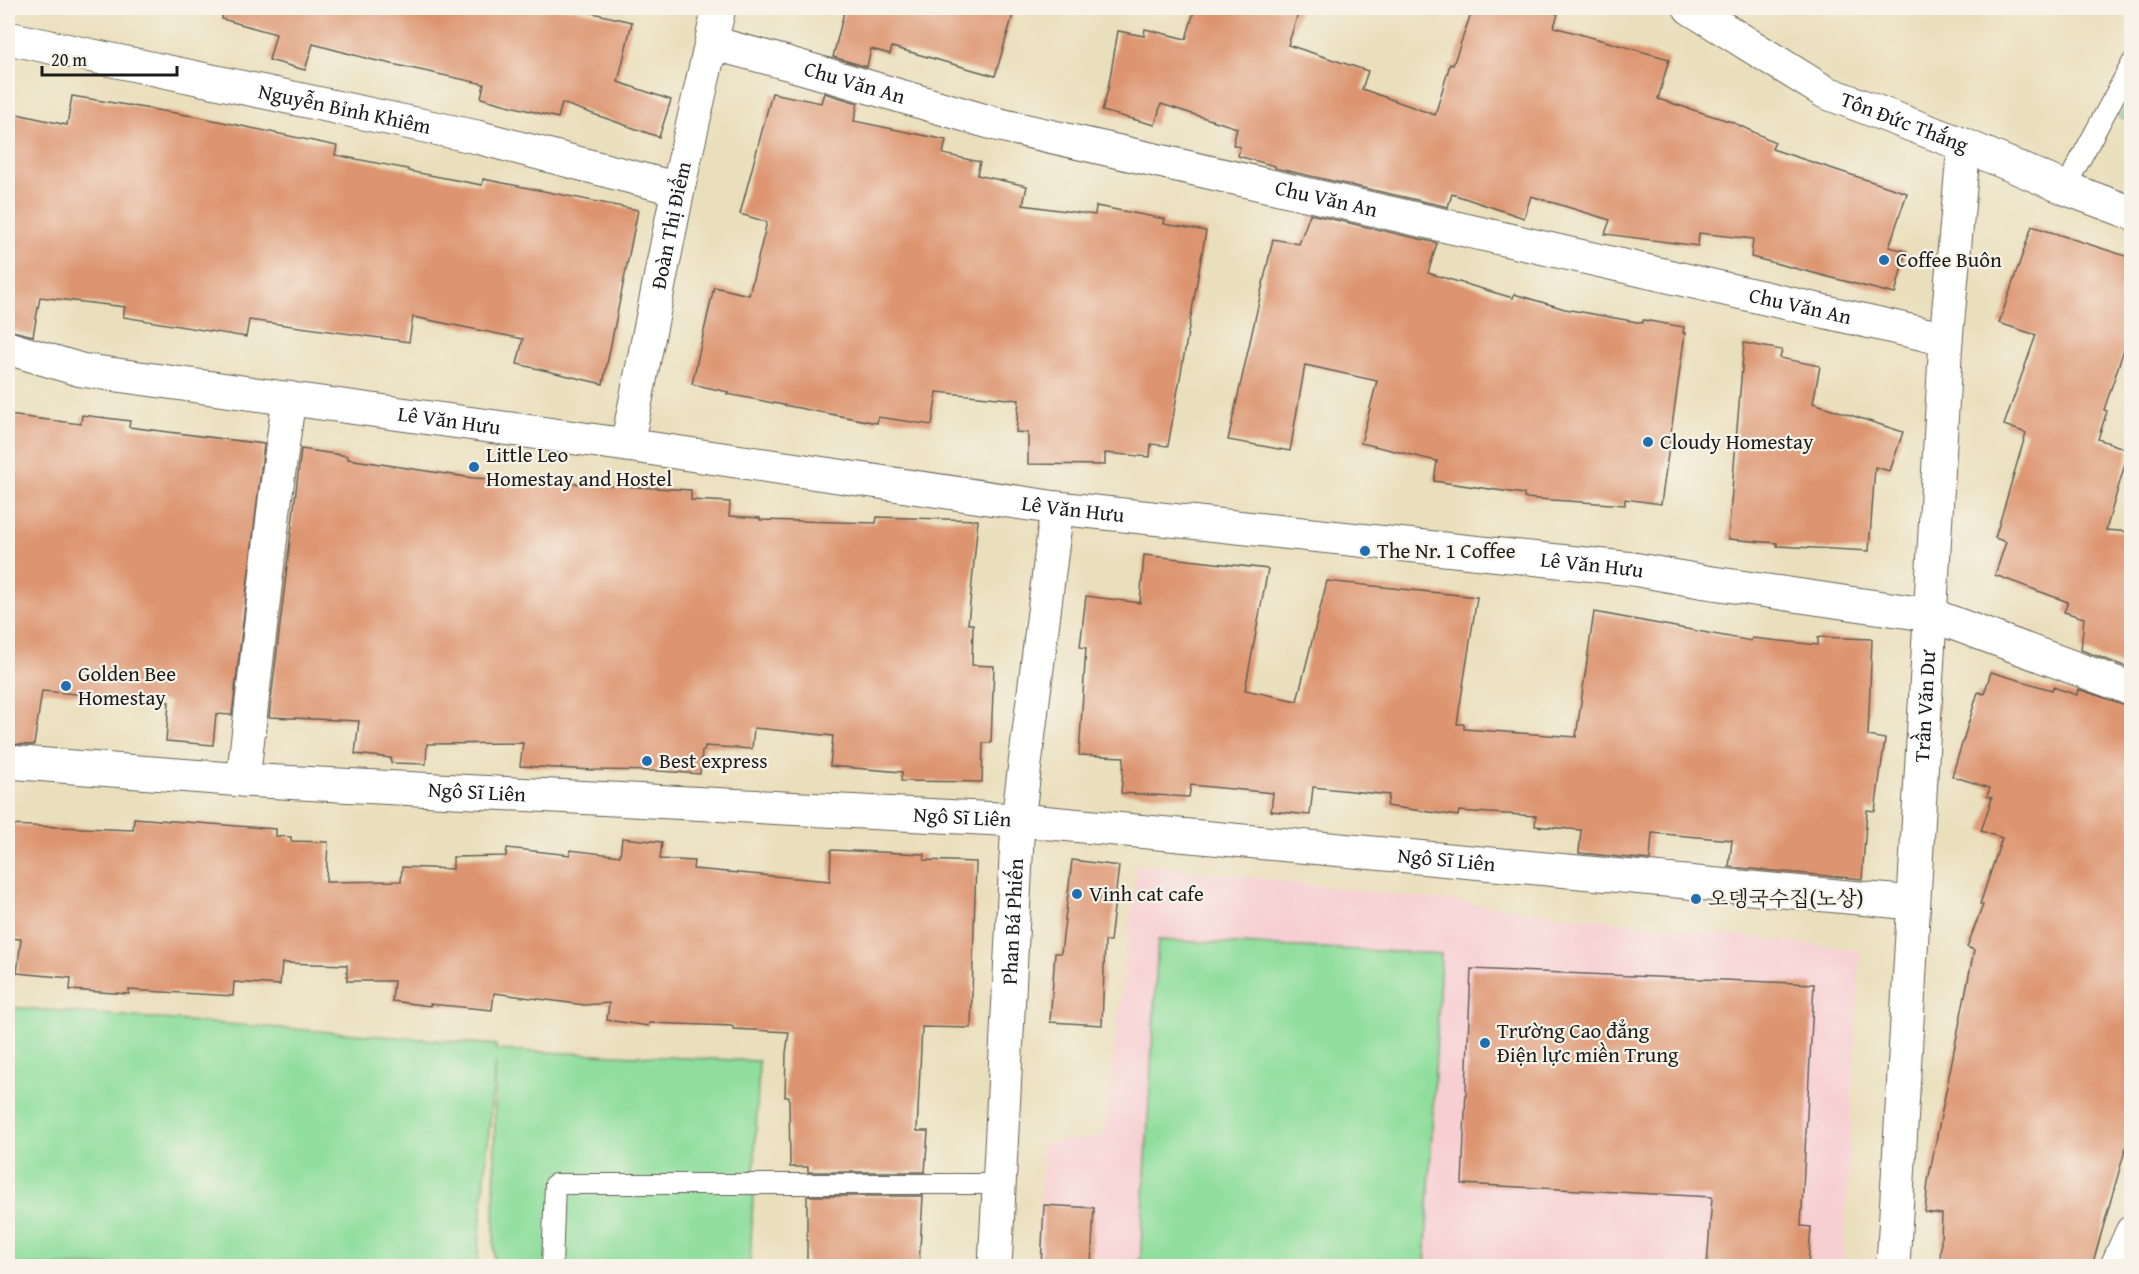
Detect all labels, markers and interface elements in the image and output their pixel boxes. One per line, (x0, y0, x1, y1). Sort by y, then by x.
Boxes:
scale bar (42, 39, 177, 77)
text: 20 m (51, 46, 87, 73)
street label: Chu Văn An (800, 53, 909, 112)
street label: Nguyễn Bỉnh Khiêm (256, 75, 434, 142)
street label: Tôn Đức Thắng (1836, 83, 1974, 160)
street label: Đoàn Thị Điểm (642, 158, 699, 292)
street label: Chu Văn An (1272, 172, 1381, 225)
place label: Coffee Buôn (1896, 244, 2002, 275)
marker: Coffee Buôn (1877, 253, 1891, 267)
street label: Chu Văn An (1746, 279, 1855, 332)
street label: Lê Văn Hưu (396, 398, 503, 443)
place label: Cloudy Homestay (1660, 426, 1814, 457)
marker: Cloudy Homestay (1641, 435, 1655, 449)
place label: Little Leo Homestay and Hostel (486, 439, 672, 494)
marker: Little Leo Homestay and Hostel (467, 460, 481, 474)
street label: Lê Văn Hưu (1019, 487, 1127, 530)
place label: The Nr. 1 Coffee (1377, 535, 1516, 566)
street label: Lê Văn Hưu (1539, 543, 1647, 586)
marker: The Nr. 1 Coffee (1358, 544, 1372, 558)
street label: Trần Văn Dư (1906, 648, 1943, 763)
place label: Golden Bee Homestay (78, 658, 176, 713)
marker: Golden Bee Homestay (59, 679, 73, 693)
place label: Best express (659, 745, 768, 776)
marker: Best express (640, 754, 654, 768)
street label: Ngô Sĩ Liên (427, 774, 527, 810)
street label: Ngô Sĩ Liên (913, 799, 1012, 835)
street label: Ngô Sĩ Liên (1396, 839, 1497, 879)
street label: Phan Bá Phiến (994, 857, 1031, 985)
place label: Vinh cat cafe (1089, 878, 1204, 909)
place label: 오뎅국수집(노상) (1708, 883, 1864, 914)
marker: Vinh cat cafe (1070, 887, 1084, 901)
marker: 오뎅국수집(노상) (1689, 892, 1703, 906)
place label: Trường Cao đẳng Điện lực miền Trung (1497, 1015, 1679, 1070)
marker: Trường Cao đẳng Điện lực miền Trung (1478, 1036, 1492, 1050)

